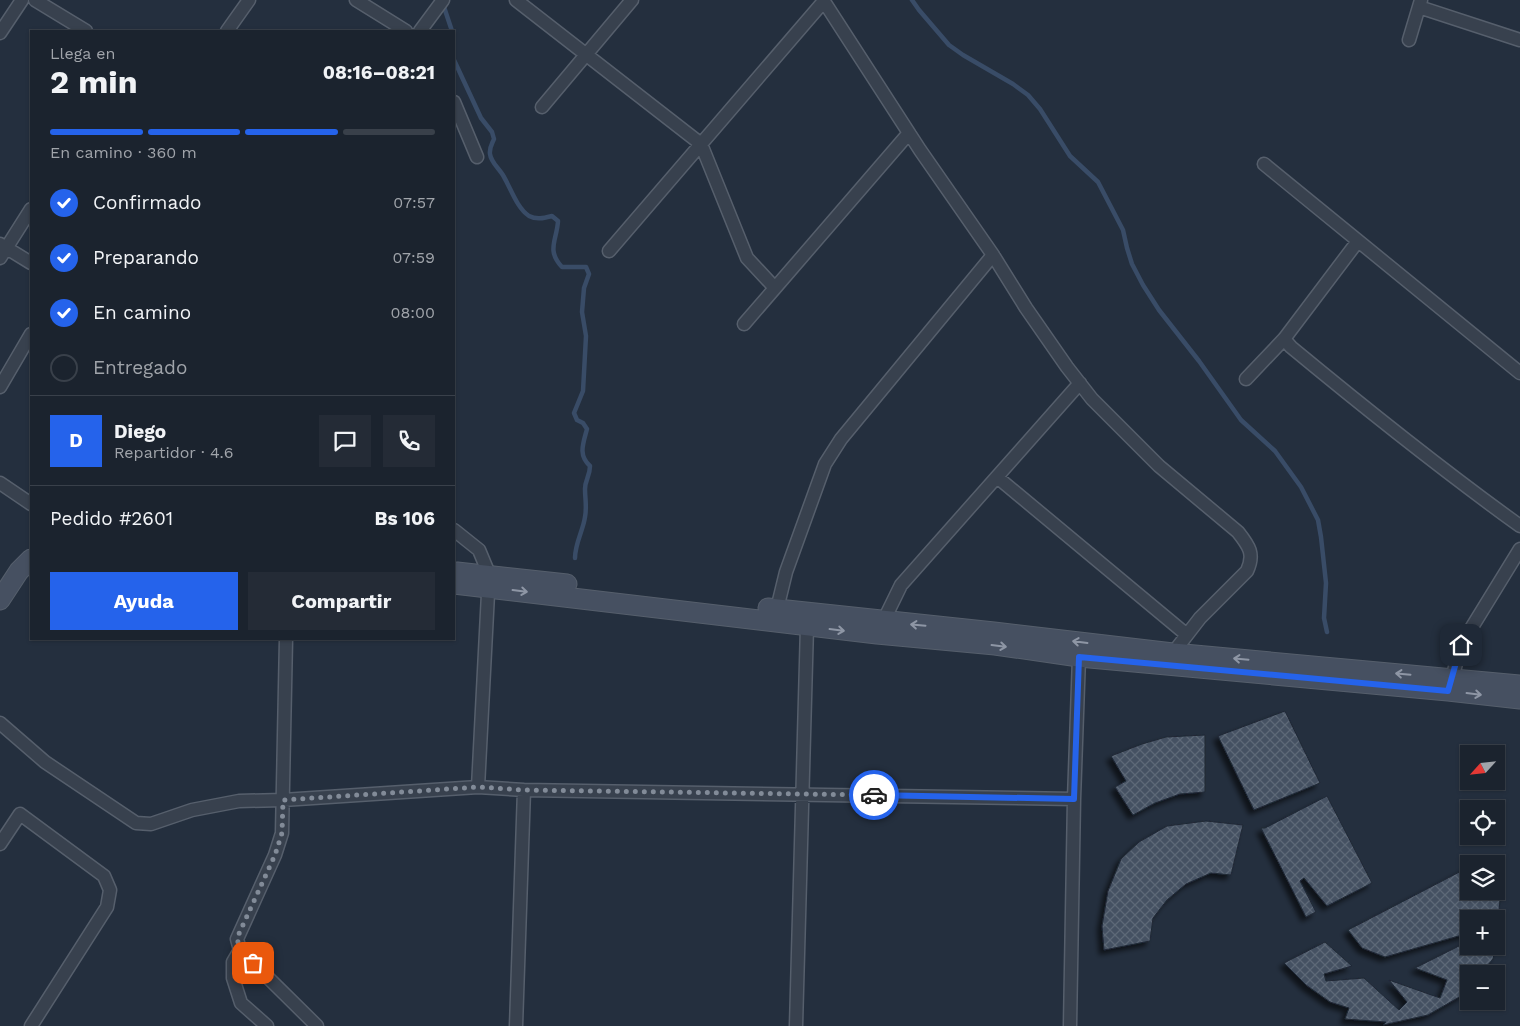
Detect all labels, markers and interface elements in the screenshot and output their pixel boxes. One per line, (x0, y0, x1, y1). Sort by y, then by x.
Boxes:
text: Llega en (50, 44, 116, 63)
text: 08:16–08:21 (323, 61, 435, 84)
text: 2 min (50, 63, 138, 101)
text: En camino · 360 m (50, 143, 197, 162)
icon: check (50, 189, 78, 217)
text: Confirmado (93, 191, 202, 214)
text: 07:57 (393, 193, 435, 212)
icon: check (50, 244, 78, 272)
text: Preparando (93, 246, 199, 269)
text: 07:59 (392, 248, 435, 267)
icon: check (50, 299, 78, 327)
text: En camino (93, 301, 191, 324)
text: 08:00 (391, 303, 435, 322)
text: Entregado (93, 356, 187, 379)
button: chat (319, 415, 371, 467)
button: phone (383, 415, 435, 467)
text: Diego (114, 420, 166, 443)
text: D (69, 429, 83, 452)
text: Repartidor · 4.6 (114, 443, 233, 462)
text: Pedido #2601 (50, 507, 173, 530)
text: Bs 106 (374, 507, 435, 530)
button: Ayuda (50, 572, 238, 630)
button: Compartir (248, 572, 435, 630)
one-way arrow (511, 586, 527, 596)
one-way arrow (911, 620, 927, 629)
pin (1440, 624, 1482, 666)
one-way arrow (829, 625, 845, 635)
icon: home (1447, 631, 1475, 659)
one-way arrow (1072, 637, 1088, 647)
one-way arrow (991, 641, 1007, 651)
one-way arrow (1234, 654, 1250, 664)
one-way arrow (1396, 669, 1412, 679)
one-way arrow (1466, 689, 1482, 699)
north arrow (1460, 745, 1505, 790)
map controls (1460, 745, 1505, 1010)
courier (849, 770, 899, 820)
icon: car (860, 781, 888, 809)
button: locate (1460, 800, 1505, 845)
button: layers (1460, 855, 1505, 900)
button: + (1460, 910, 1505, 955)
pin (232, 942, 274, 984)
icon: bag (239, 949, 267, 977)
button: − (1460, 965, 1505, 1010)

